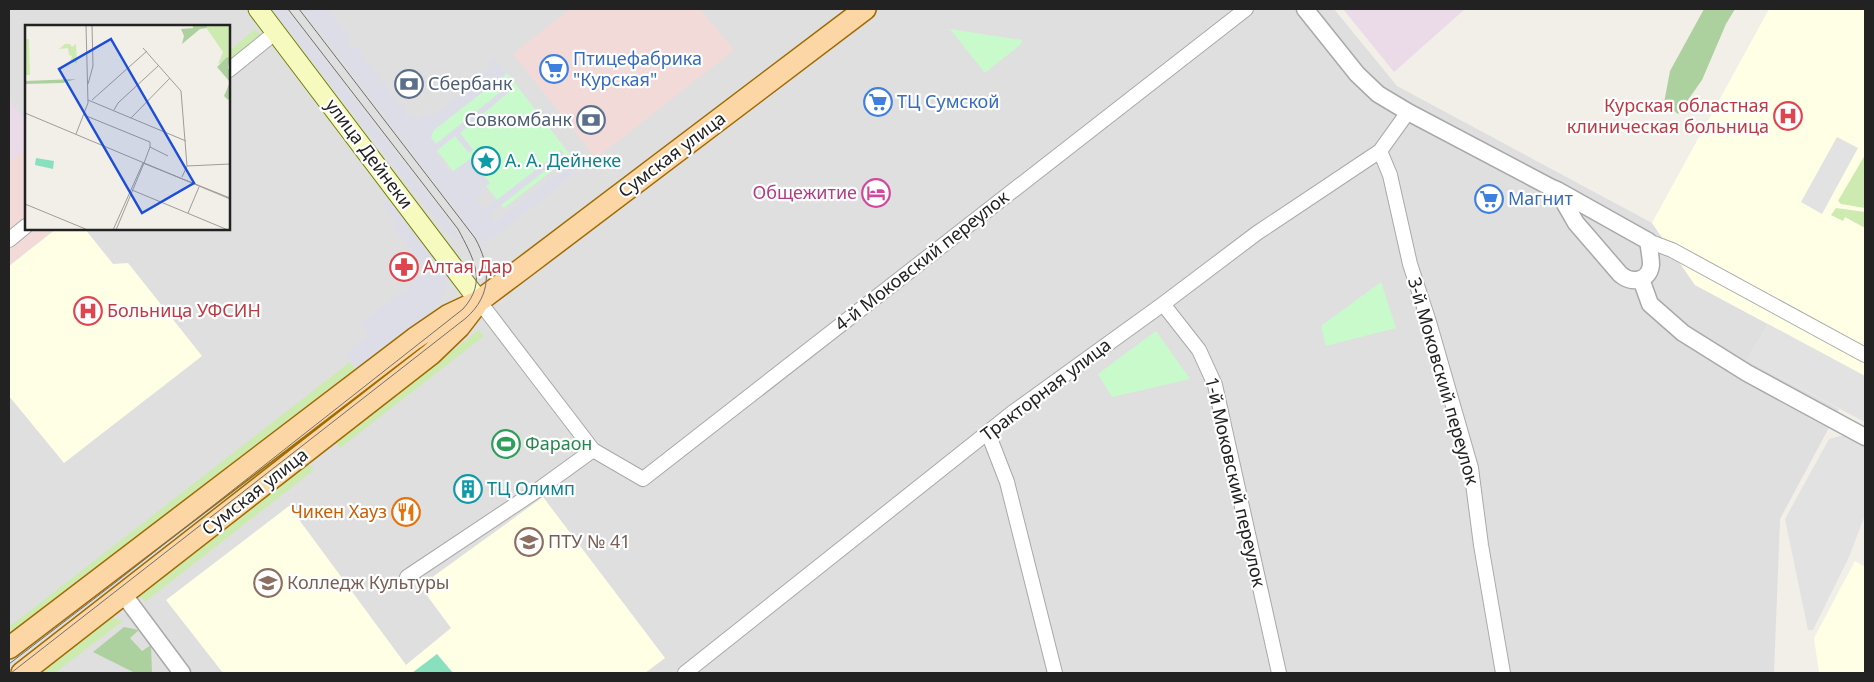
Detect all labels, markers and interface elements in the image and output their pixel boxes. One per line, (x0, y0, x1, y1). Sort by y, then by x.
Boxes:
inset map (25, 25, 230, 230)
place label: Птицефабрика "Курская" (573, 46, 702, 91)
supermarket icon: Птицефабрика "Курская" (539, 54, 569, 84)
bank icon: Сбербанк (394, 69, 424, 99)
place label: Сбербанк (428, 71, 513, 95)
supermarket icon: ТЦ Сумской (863, 87, 893, 117)
place label: ТЦ Сумской (897, 89, 999, 113)
place label: Курская областная клиническая больница (1567, 93, 1769, 138)
street label: улица Дейнеки (321, 94, 419, 213)
hospital icon: Курская областная клиническая больница (1773, 101, 1803, 131)
bank icon: Совкомбанк (576, 105, 606, 135)
street label: Сумская улица (613, 106, 730, 203)
place label: Совкомбанк (465, 107, 572, 131)
place icon: А. А. Дейнеке (471, 146, 501, 176)
place label: А. А. Дейнеке (505, 148, 621, 172)
hotel icon: Общежитие (861, 178, 891, 208)
place label: Общежитие (753, 180, 857, 204)
street label: 4-й Моковский переулок (829, 184, 1014, 336)
supermarket icon: Магнит (1474, 184, 1504, 214)
place label: Магнит (1508, 186, 1573, 210)
pharmacy icon: Алтая Дар (389, 252, 419, 282)
place label: Алтая Дар (423, 254, 513, 278)
street label: 3-й Моковский переулок (1403, 274, 1485, 488)
hospital icon: Больница УФСИН (73, 296, 103, 326)
place label: Больница УФСИН (107, 298, 261, 322)
street label: Тракторная улица (975, 332, 1115, 446)
street label: 1-й Моковский переулок (1200, 374, 1272, 590)
sports icon: Фараон (491, 429, 521, 459)
place label: Фараон (525, 431, 592, 455)
street label: Сумская улица (196, 442, 312, 540)
building icon: ТЦ Олимп (453, 474, 483, 504)
place label: ТЦ Олимп (487, 476, 575, 500)
restaurant icon: Чикен Хауз (391, 497, 421, 527)
place label: Чикен Хауз (291, 499, 387, 523)
school or university icon: ПТУ № 41 (514, 527, 544, 557)
place label: ПТУ № 41 (548, 529, 631, 553)
school or university icon: Колледж Культуры (253, 568, 283, 598)
place label: Колледж Культуры (287, 570, 450, 594)

